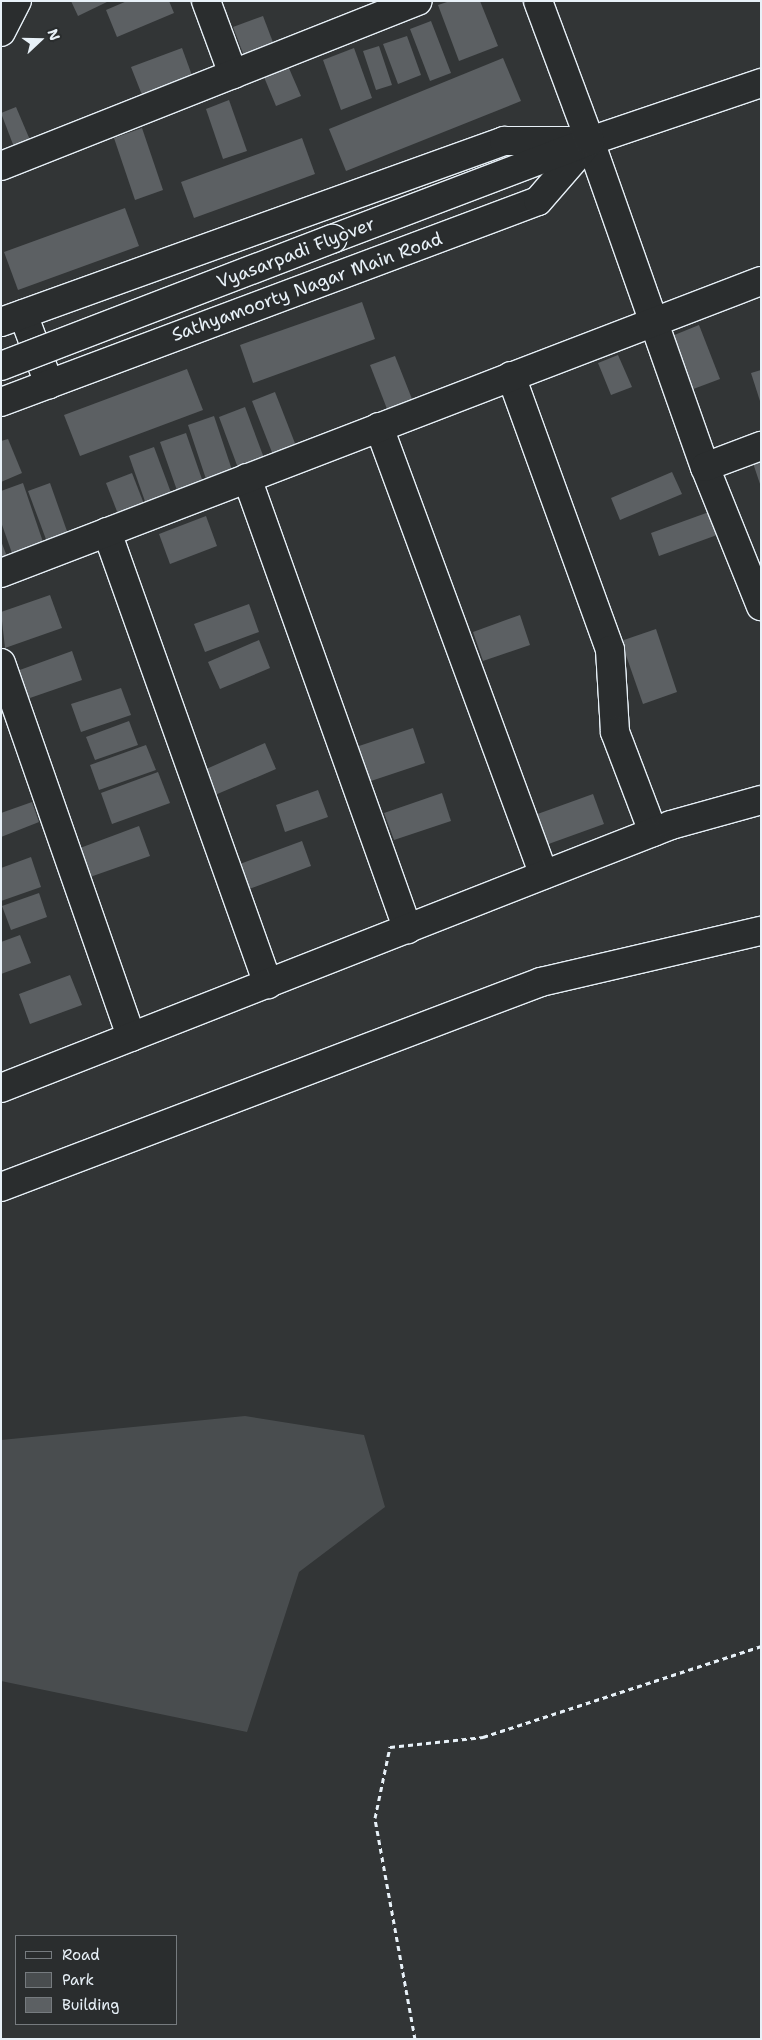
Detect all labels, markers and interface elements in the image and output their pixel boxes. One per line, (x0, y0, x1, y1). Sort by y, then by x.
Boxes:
north arrow (15, 15, 65, 65)
text: N (44, 26, 64, 43)
street label: Vyasarpadi Flyover (214, 213, 378, 293)
street label: Sathyamoorty Nagar Main Road (169, 228, 445, 346)
legend (15, 1935, 178, 2025)
text: Road (62, 1945, 100, 1965)
text: Park (62, 1970, 94, 1990)
text: Building (62, 1995, 119, 2015)

